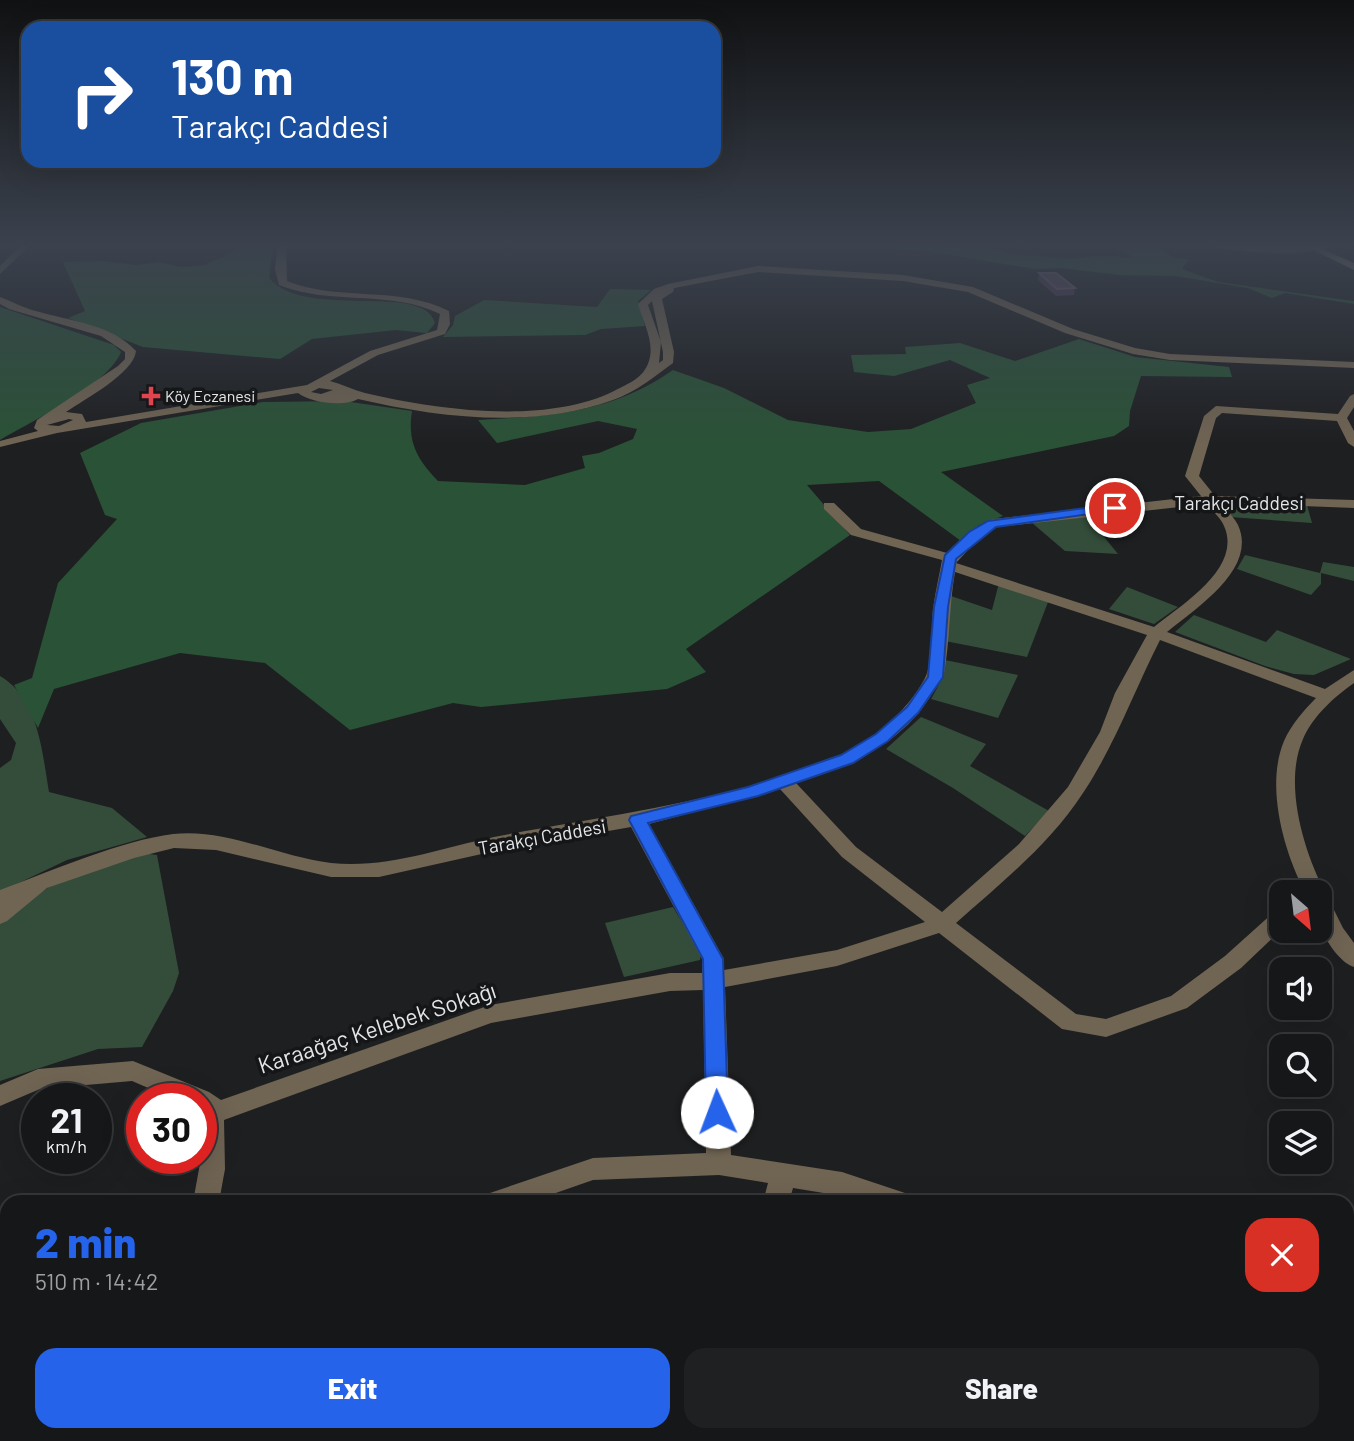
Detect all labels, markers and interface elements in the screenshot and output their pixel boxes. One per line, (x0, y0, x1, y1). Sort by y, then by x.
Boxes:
text: 130 m (171, 46, 293, 105)
icon: right (56, 49, 147, 140)
text: Tarakçı Caddesi (171, 106, 389, 144)
place label: Köy Eczanesi (165, 386, 255, 405)
marker: Köy Eczanesi (143, 388, 159, 404)
pin (1085, 478, 1145, 538)
icon: arrive (1096, 489, 1134, 527)
street label: Tarakçı Caddesi (1174, 491, 1304, 514)
street label: Tarakçı Caddesi (476, 814, 608, 859)
north arrow (1269, 880, 1332, 943)
map controls (1269, 880, 1332, 1174)
button: sound (1269, 957, 1332, 1020)
street label: Karaağaç Kelebek Sokağı (254, 975, 499, 1079)
button: search (1269, 1034, 1332, 1097)
position arrow (680, 1075, 754, 1149)
speed limit sign: 30 (126, 1083, 217, 1174)
text: 21 (51, 1098, 82, 1140)
button: layers (1269, 1111, 1332, 1174)
text: km/h (46, 1135, 87, 1157)
text: 2 min (35, 1216, 136, 1266)
button: close (1245, 1218, 1319, 1292)
text: 510 m · 14:42 (35, 1267, 158, 1295)
button: Exit (35, 1348, 670, 1428)
button: Share (684, 1348, 1319, 1428)

